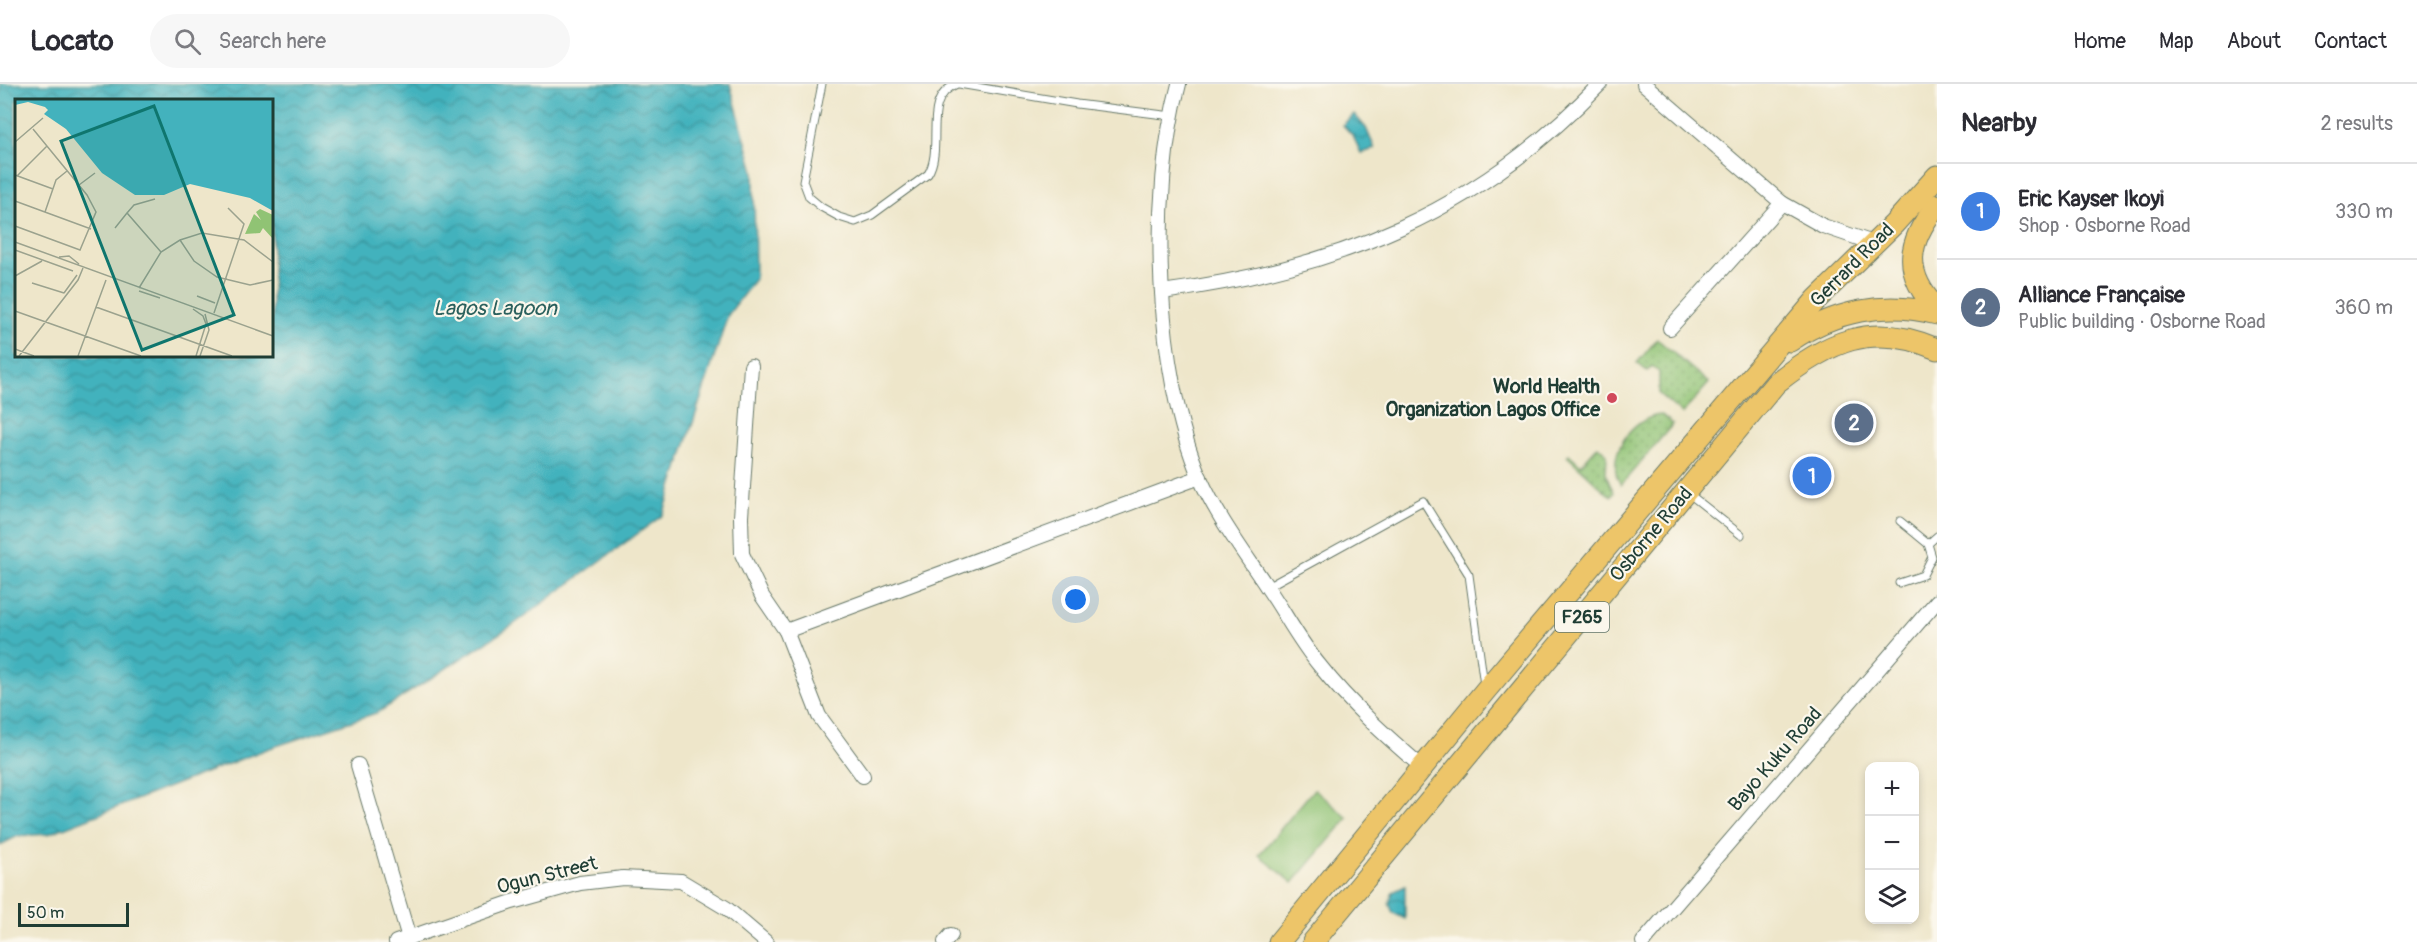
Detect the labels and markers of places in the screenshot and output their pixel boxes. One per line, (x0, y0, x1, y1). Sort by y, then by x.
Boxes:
place label: World Health Organization Lagos Office (1386, 374, 1601, 422)
marker: World Health Organization Lagos Office (1605, 391, 1619, 405)
pin: 2 (1834, 400, 1874, 446)
pin: 1 (1792, 454, 1832, 498)

